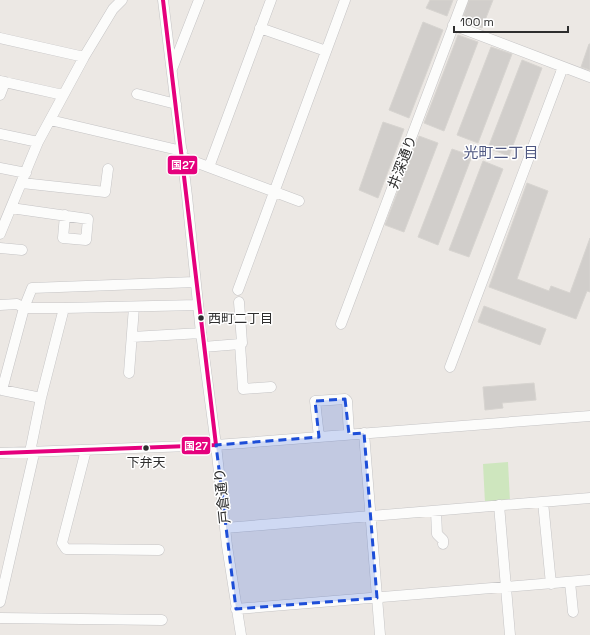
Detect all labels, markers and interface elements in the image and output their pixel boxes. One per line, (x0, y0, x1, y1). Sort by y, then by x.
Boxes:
scale bar (454, 8, 568, 34)
text: 100 m (460, 14, 494, 30)
street label: 井深通り (384, 133, 420, 191)
district label: 光町二丁目 (463, 143, 539, 162)
line badge: 国27 (167, 155, 198, 175)
text: 国27 (171, 158, 195, 172)
place label: 西町二丁目 (208, 310, 273, 327)
marker: 西町二丁目 (196, 313, 206, 323)
line badge: 国27 (181, 436, 211, 455)
text: 国27 (184, 439, 208, 453)
marker: 下弁天 (141, 443, 151, 453)
place label: 下弁天 (126, 454, 166, 471)
street label: 戸倉通り (210, 467, 234, 525)

